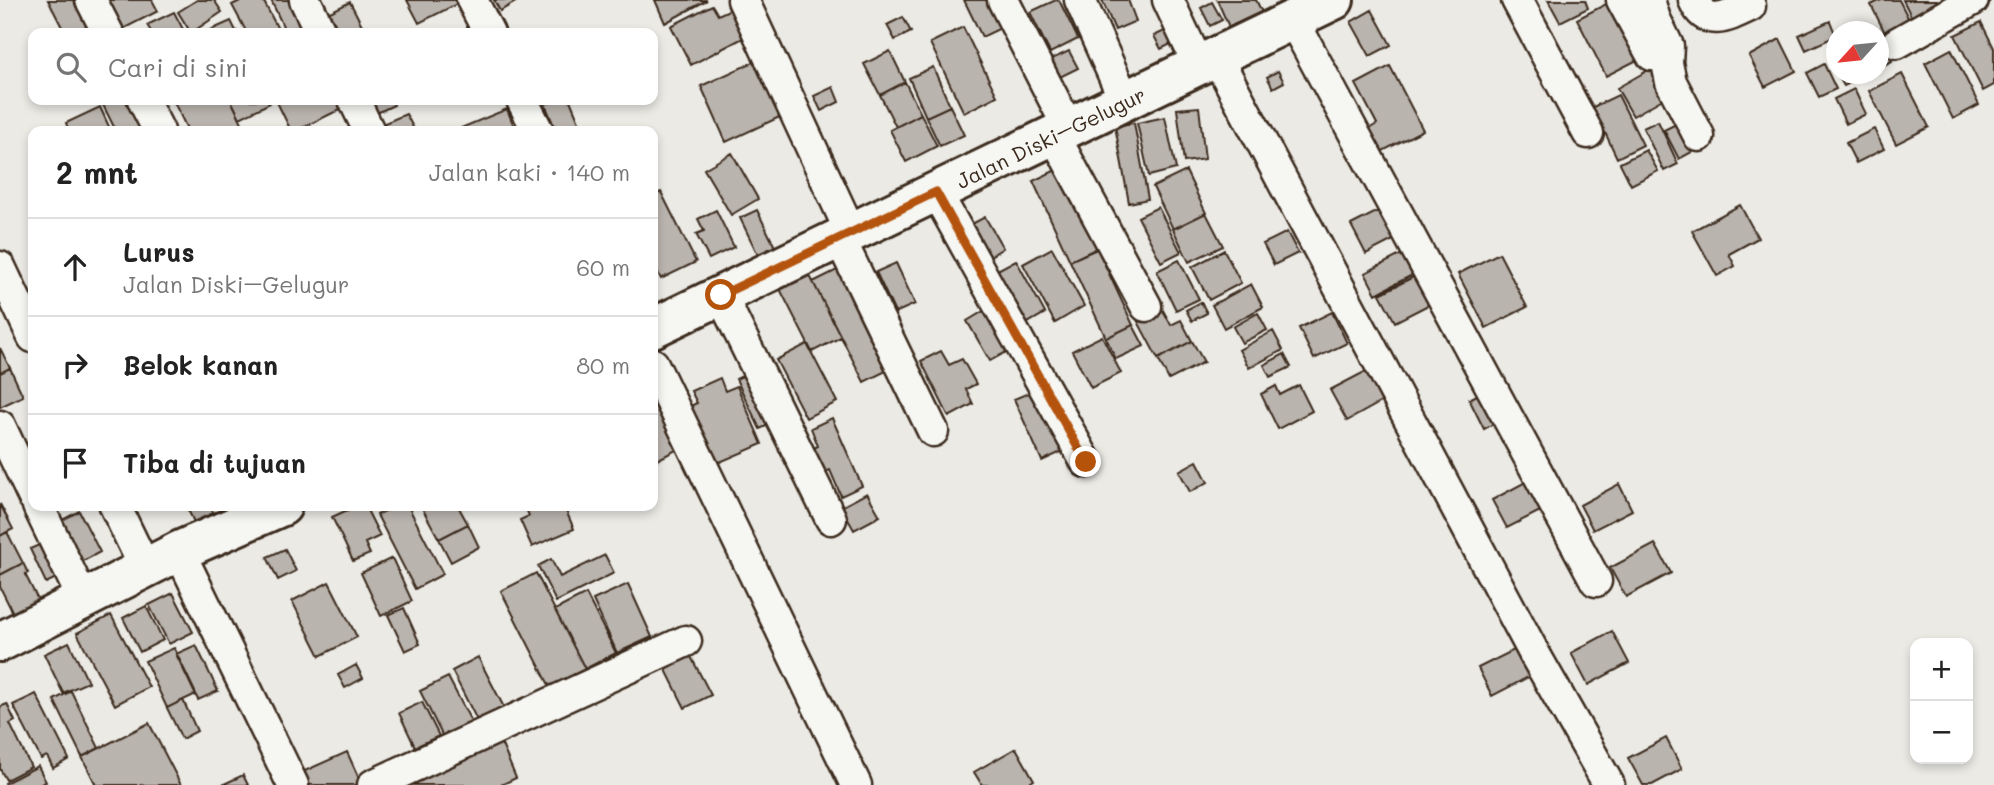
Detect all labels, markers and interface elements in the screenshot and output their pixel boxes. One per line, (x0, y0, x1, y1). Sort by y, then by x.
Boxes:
north arrow (1826, 21, 1889, 84)
search box (28, 28, 658, 105)
icon: search (52, 48, 90, 86)
text: Cari di sini (108, 50, 248, 84)
street label: Jalan Diski–Gelugur (951, 80, 1149, 194)
text: 2 mnt (56, 152, 138, 192)
text: Jalan kaki · 140 m (429, 157, 630, 187)
text: Lurus (123, 235, 195, 269)
icon: ahead (56, 248, 94, 286)
text: 60 m (576, 252, 630, 282)
text: Jalan Diski–Gelugur (123, 269, 349, 299)
route start (705, 279, 736, 310)
icon: right (56, 346, 94, 384)
text: Belok kanan (123, 348, 278, 382)
text: 80 m (576, 350, 630, 380)
icon: arrive (56, 444, 94, 482)
text: Tiba di tujuan (123, 446, 306, 480)
route end (1070, 446, 1101, 477)
map controls (1910, 638, 1973, 764)
button: + (1910, 638, 1973, 701)
button: − (1910, 701, 1973, 764)

